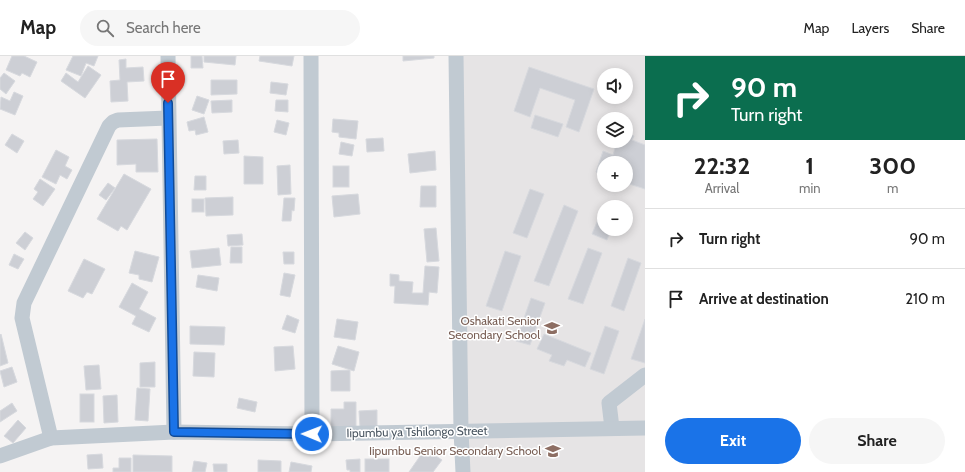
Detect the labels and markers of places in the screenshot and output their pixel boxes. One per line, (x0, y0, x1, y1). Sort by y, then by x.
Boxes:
pin (151, 62, 185, 103)
place label: Oshakati Senior Secondary School (448, 313, 540, 342)
school or university icon: Oshakati Senior Secondary School (543, 319, 561, 337)
school or university icon: Iipumbu Senior Secondary School (544, 442, 562, 460)
place label: Iipumbu Senior Secondary School (369, 443, 541, 458)

